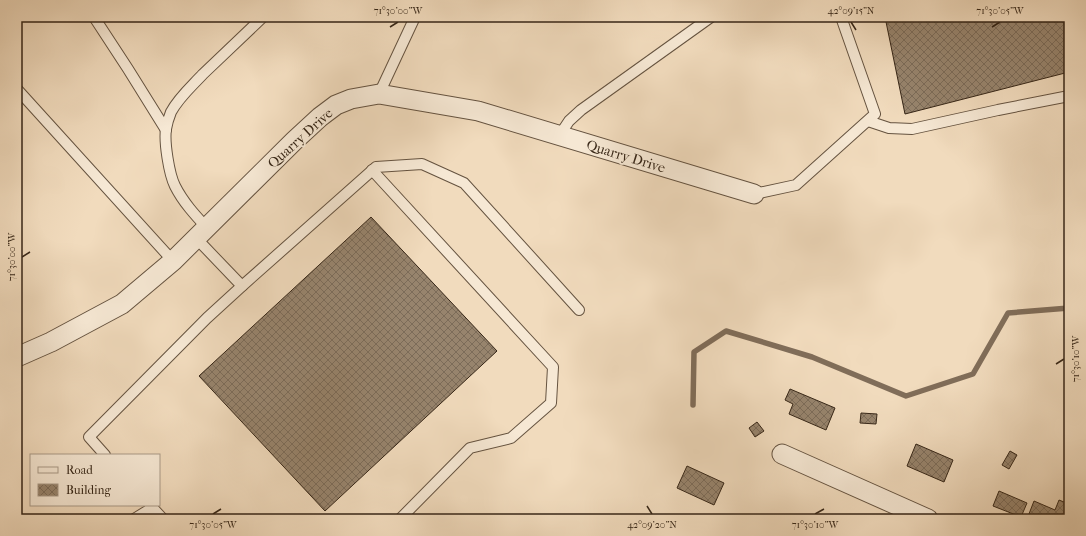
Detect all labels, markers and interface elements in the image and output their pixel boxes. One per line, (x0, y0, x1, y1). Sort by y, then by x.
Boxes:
text: 71°30'00"W (374, 5, 423, 17)
text: 42°09'15"N (828, 5, 875, 17)
text: 71°30'05"W (976, 5, 1025, 17)
street label: Quarry Drive (264, 105, 336, 172)
street label: Quarry Drive (584, 136, 667, 177)
text: 71°30'00"W (6, 232, 18, 281)
text: 71°30'10"W (1070, 335, 1082, 382)
legend (30, 454, 160, 506)
text: Road (66, 463, 93, 477)
text: Building (66, 483, 111, 497)
text: 71°30'05"W (189, 519, 238, 531)
text: 42°09'20"N (627, 519, 677, 531)
text: 71°30'10"W (792, 519, 839, 531)

